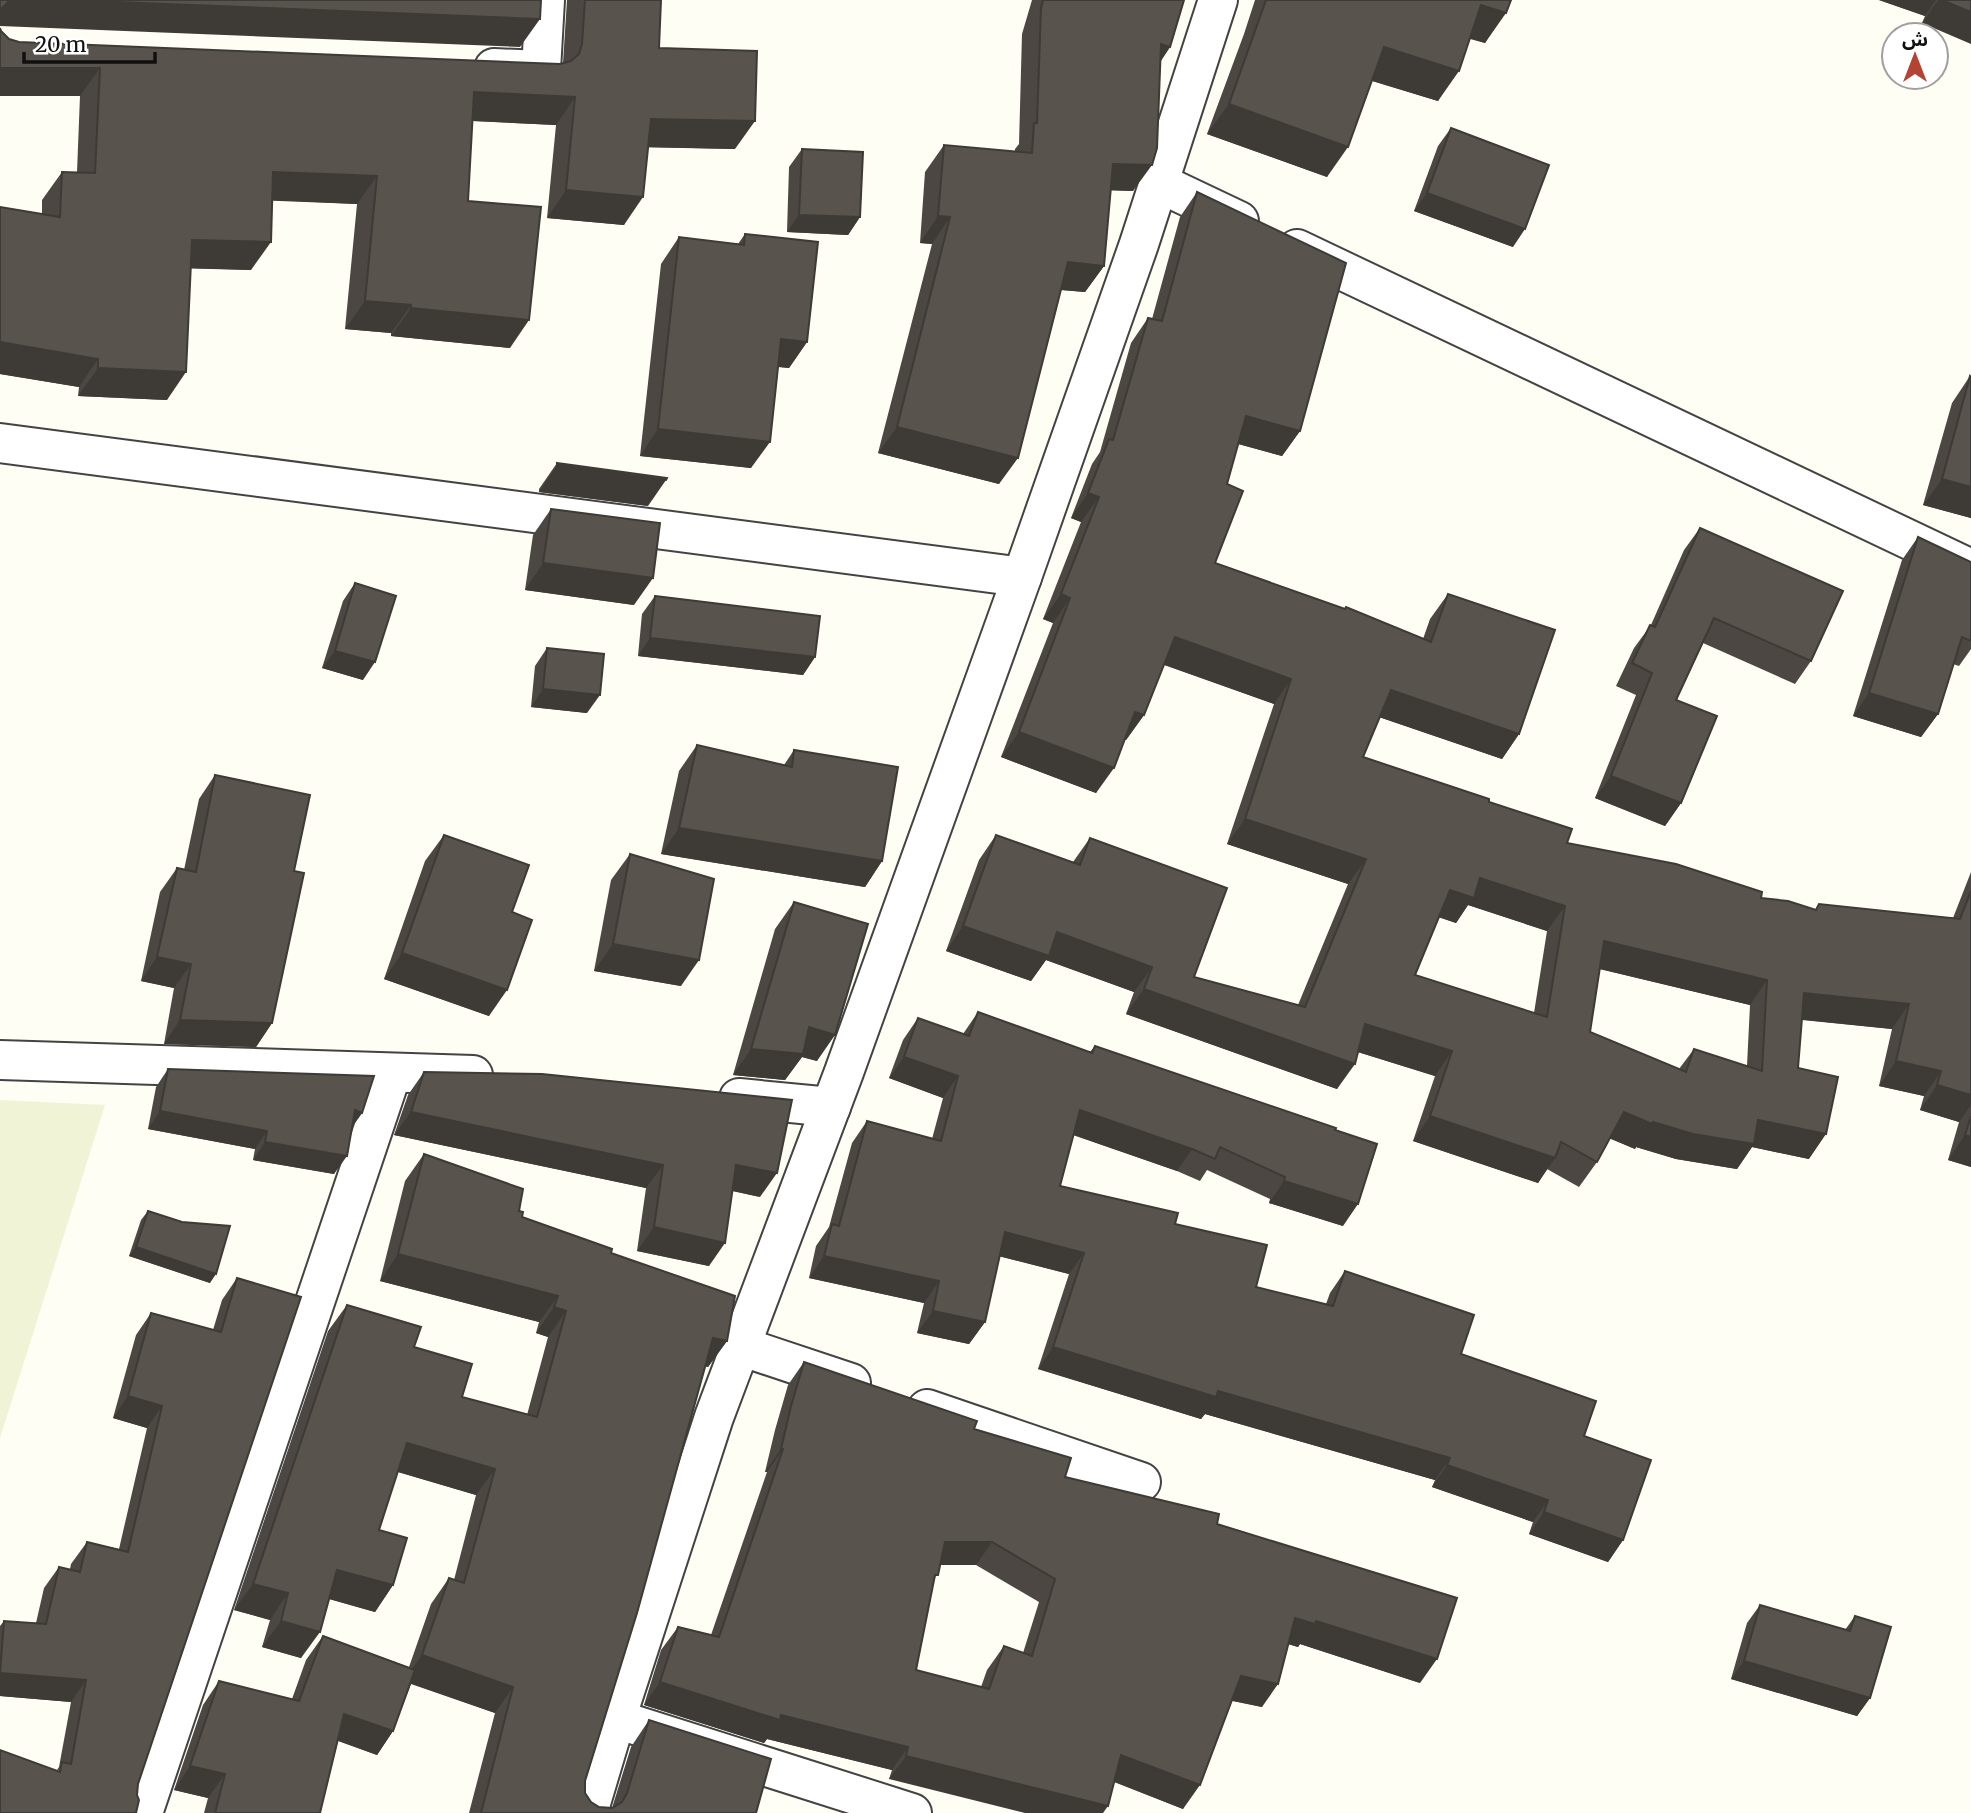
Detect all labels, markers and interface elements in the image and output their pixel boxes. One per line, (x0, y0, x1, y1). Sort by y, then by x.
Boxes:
scale bar (24, 21, 156, 65)
north arrow (1880, 21, 1950, 91)
text: ش (1902, 27, 1928, 51)
text: 20 m (35, 31, 87, 58)

